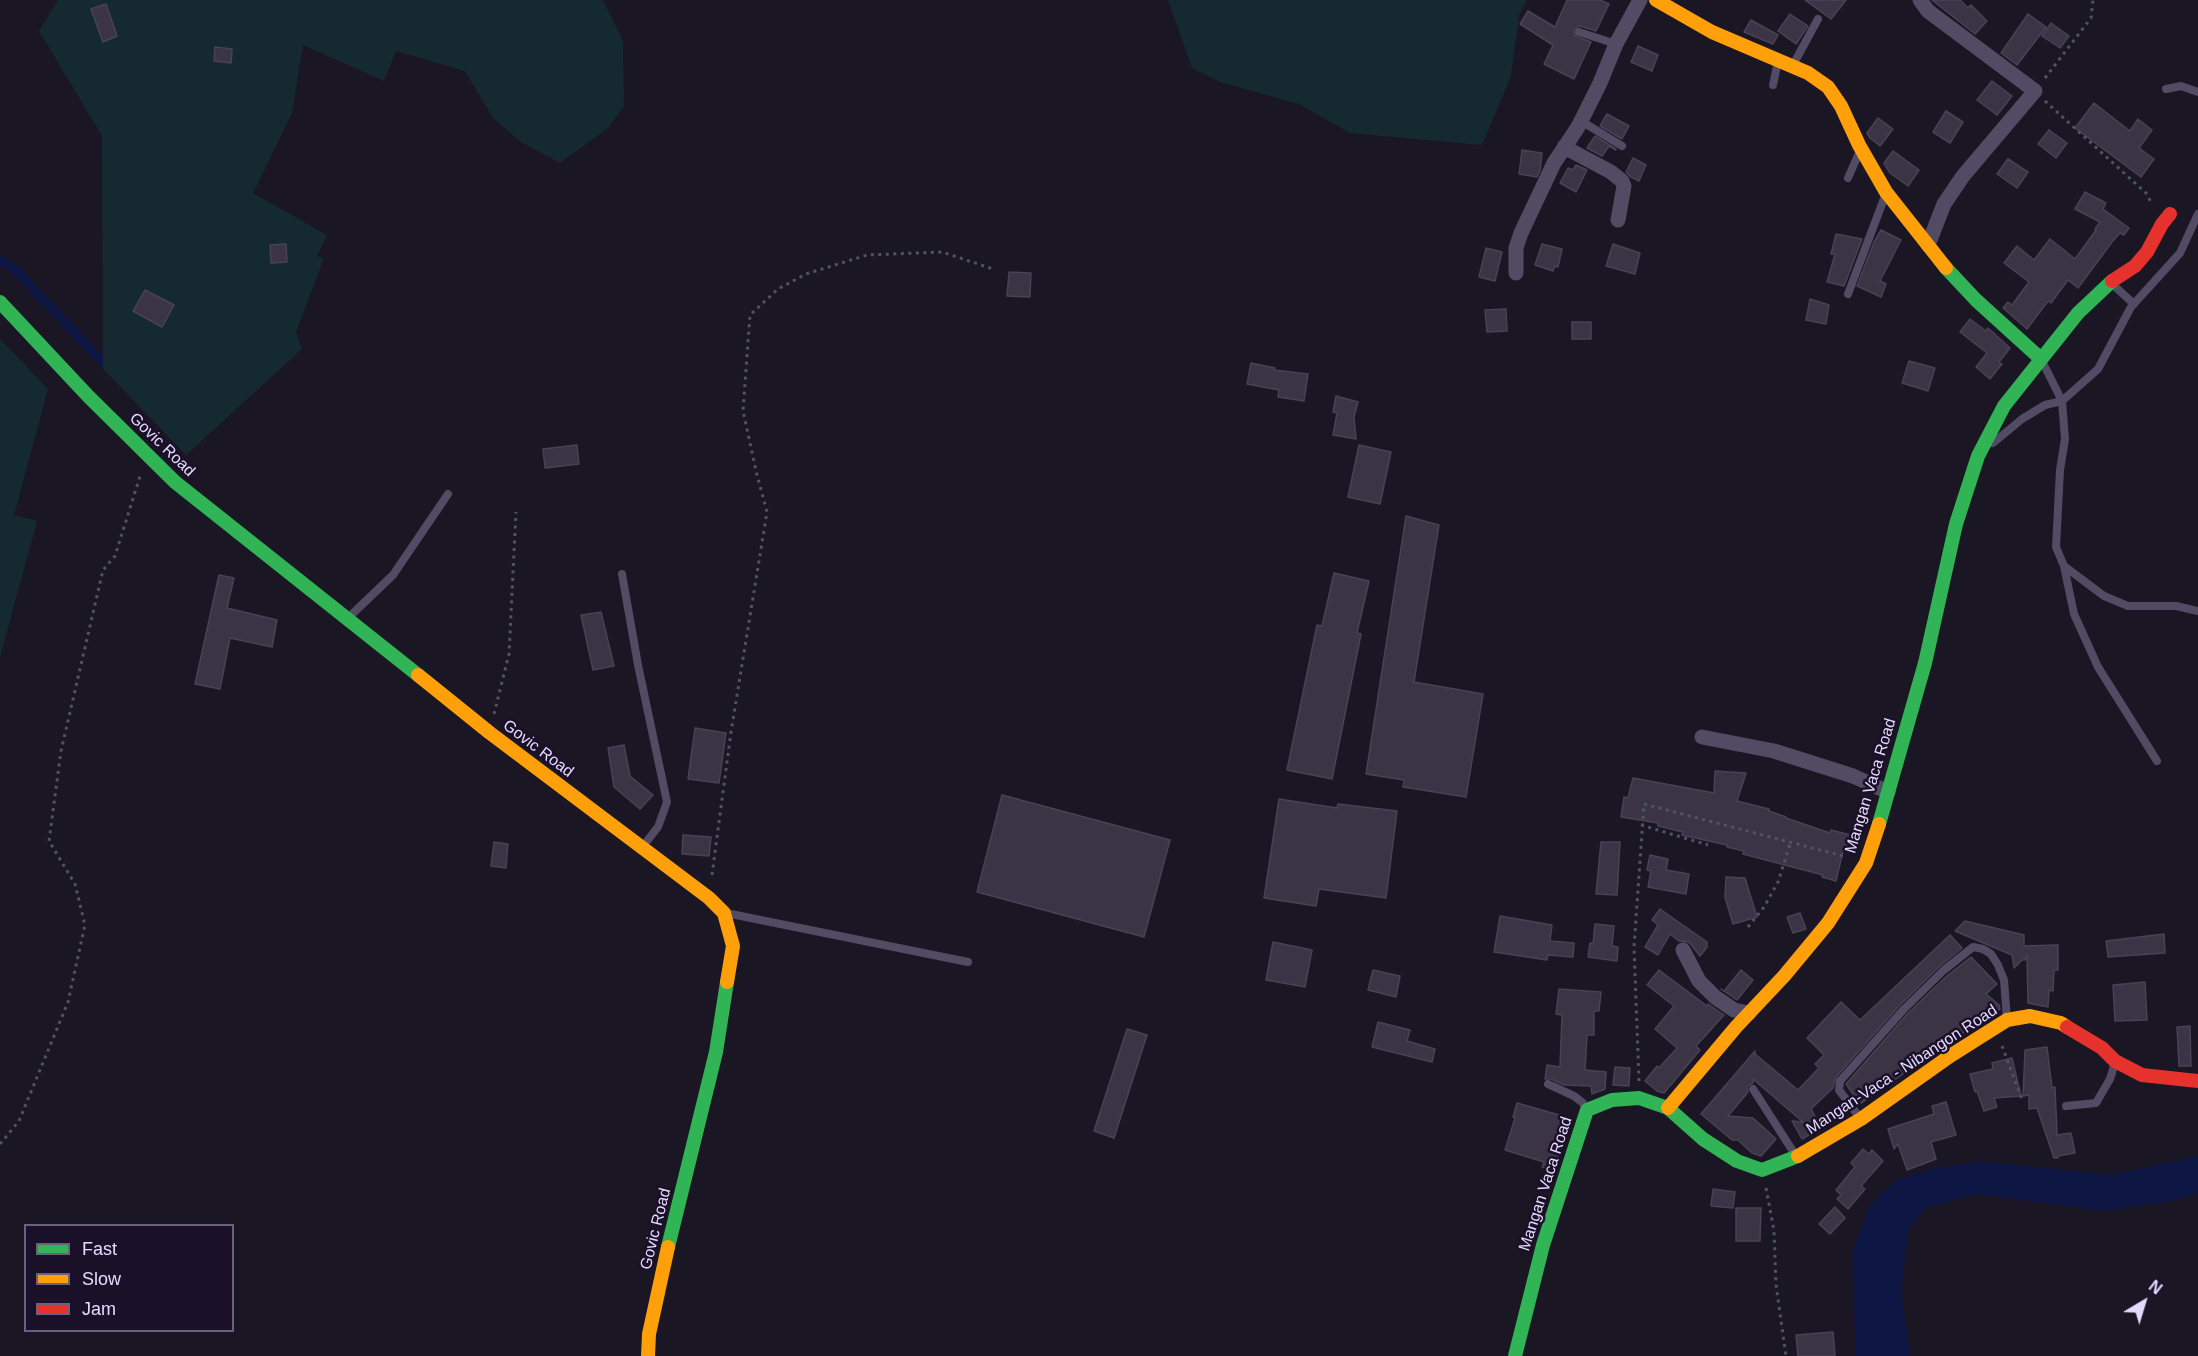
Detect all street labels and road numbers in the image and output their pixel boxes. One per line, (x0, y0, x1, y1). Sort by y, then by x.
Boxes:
street label: Govic Road (125, 409, 199, 481)
street label: Govic Road (499, 716, 577, 782)
street label: Mangan Vaca Road (1841, 716, 1901, 856)
street label: Mangan-Vaca - Nibangon Road (1803, 1001, 2001, 1139)
street label: Mangan Vaca Road (1515, 1114, 1577, 1254)
street label: Govic Road (637, 1186, 675, 1272)

